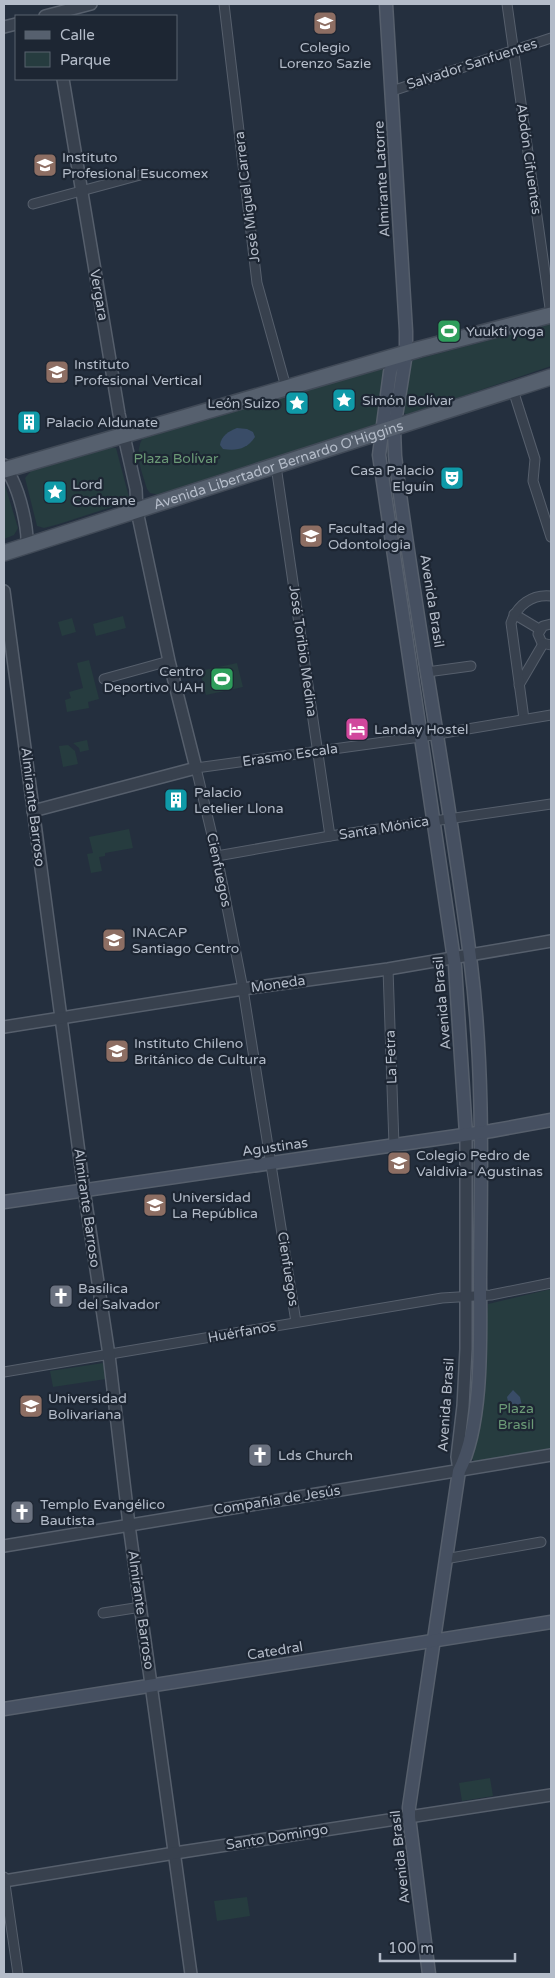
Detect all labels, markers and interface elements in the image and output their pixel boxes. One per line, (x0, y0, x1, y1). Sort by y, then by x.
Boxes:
school or university icon: Colegio Lorenzo Sazie (312, 10, 338, 36)
legend (15, 15, 178, 80)
text: Calle (60, 26, 95, 44)
street label: Salvador Sanfuentes (405, 35, 540, 93)
place label: Colegio Lorenzo Sazie (279, 39, 371, 72)
text: Parque (60, 51, 111, 69)
street label: Abdón Cifuentes (513, 102, 545, 216)
street label: Almirante Latorre (370, 120, 394, 238)
street label: José Miguel Carrera (231, 131, 263, 263)
place label: Instituto Profesional Esucomex (62, 149, 208, 182)
school or university icon: Instituto Profesional Esucomex (32, 152, 58, 178)
street label: Vergara (86, 268, 112, 322)
sports icon: Yuukti yoga (436, 318, 462, 344)
place label: Yuukti yoga (466, 323, 544, 340)
place label: Instituto Profesional Vertical (74, 356, 202, 389)
school or university icon: Instituto Profesional Vertical (44, 359, 70, 385)
place icon: Simón Bolívar (331, 387, 357, 413)
place icon: León Suizo (284, 390, 310, 416)
place label: Simón Bolívar (362, 392, 454, 409)
place label: León Suizo (207, 395, 280, 412)
building icon: Palacio Aldunate (16, 409, 42, 435)
place label: Palacio Aldunate (46, 414, 158, 431)
street label: Avenida Libertador Bernardo O'Higgins (151, 417, 405, 513)
park label: Plaza Bolívar (134, 450, 219, 467)
place label: Casa Palacio Elguín (350, 462, 434, 495)
theatre icon: Casa Palacio Elguín (439, 465, 465, 491)
place label: Lord Cochrane (72, 476, 136, 509)
place icon: Lord Cochrane (42, 479, 68, 505)
place label: Facultad de Odontologia (328, 520, 411, 553)
school or university icon: Facultad de Odontologia (298, 523, 324, 549)
street label: Avenida Brasil (416, 553, 448, 649)
street label: José Toribio Medina (285, 584, 321, 718)
place label: Centro Deportivo UAH (103, 663, 204, 696)
sports icon: Centro Deportivo UAH (209, 666, 235, 692)
hotel icon: Landay Hostel (344, 716, 370, 742)
place label: Landay Hostel (374, 721, 468, 738)
street label: Erasmo Escala (241, 740, 339, 770)
street label: Almirante Barroso (17, 746, 49, 868)
place label: Palacio Letelier Llona (194, 784, 284, 817)
building icon: Palacio Letelier Llona (163, 787, 189, 813)
street label: Santa Mónica (338, 812, 430, 844)
street label: Cienfuegos (203, 831, 235, 909)
place label: INACAP Santiago Centro (132, 924, 239, 957)
school or university icon: INACAP Santiago Centro (101, 927, 127, 953)
street label: Avenida Brasil (429, 955, 455, 1051)
street label: Moneda (250, 972, 306, 996)
street label: La Fetra (382, 1030, 400, 1084)
place label: Instituto Chileno Británico de Cultura (134, 1035, 266, 1068)
school or university icon: Instituto Chileno Británico de Cultura (104, 1038, 130, 1064)
street label: Agustinas (241, 1134, 309, 1160)
street label: Almirante Barroso (70, 1147, 104, 1269)
place label: Colegio Pedro de Valdivia- Agustinas (416, 1147, 543, 1180)
school or university icon: Colegio Pedro de Valdivia- Agustinas (386, 1150, 412, 1176)
place label: Universidad La República (172, 1189, 258, 1222)
school or university icon: Universidad La República (142, 1192, 168, 1218)
street label: Cienfuegos (274, 1230, 302, 1308)
place label: Basílica del Salvador (78, 1280, 160, 1313)
church icon: Basílica del Salvador (48, 1283, 74, 1309)
street label: Huérfanos (207, 1318, 278, 1346)
street label: Avenida Brasil (434, 1357, 458, 1453)
place label: Universidad Bolivariana (48, 1390, 127, 1423)
school or university icon: Universidad Bolivariana (18, 1393, 44, 1419)
park label: Plaza Brasil (498, 1400, 534, 1433)
church icon: Lds Church (247, 1442, 273, 1468)
place label: Lds Church (278, 1447, 353, 1464)
street label: Compañía de Jesús (213, 1482, 342, 1518)
place label: Templo Evangélico Bautista (40, 1496, 165, 1529)
church icon: Templo Evangélico Bautista (9, 1499, 35, 1525)
street label: Almirante Barroso (124, 1549, 158, 1671)
street label: Catedral (246, 1638, 304, 1664)
street label: Avenida Brasil (387, 1809, 413, 1905)
street label: Santo Domingo (225, 1821, 329, 1853)
scale bar (380, 1930, 515, 1962)
text: 100 m (388, 1939, 434, 1957)

